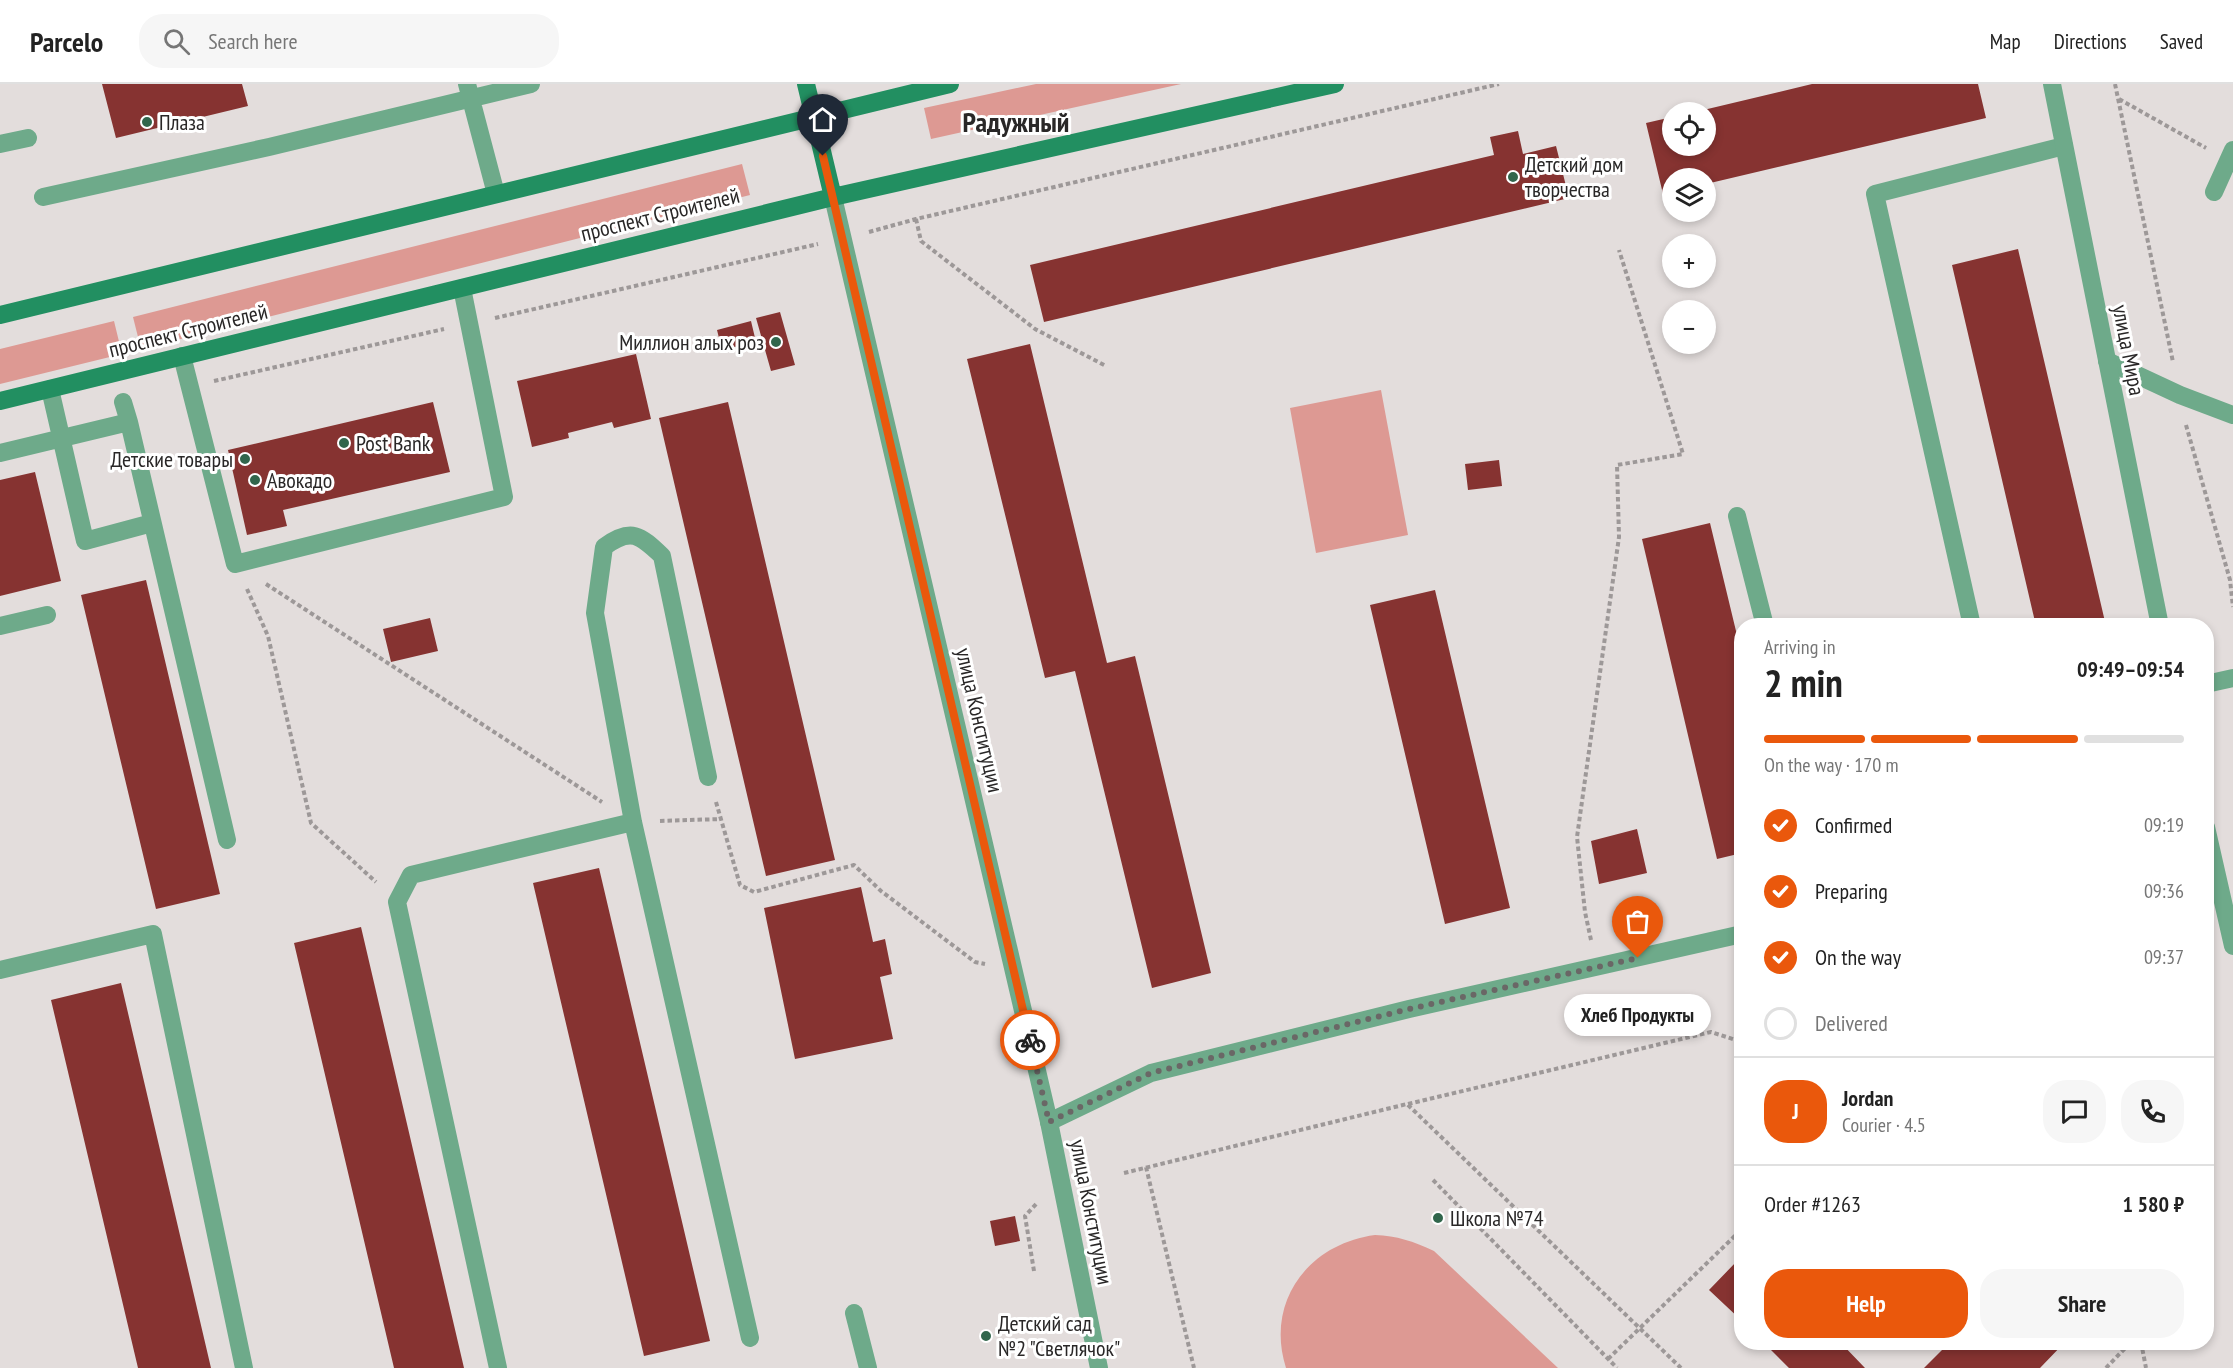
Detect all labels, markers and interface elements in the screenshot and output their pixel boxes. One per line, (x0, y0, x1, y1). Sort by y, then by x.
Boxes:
search box (139, 14, 559, 68)
text: Parcelo (30, 23, 103, 60)
icon: search (160, 25, 193, 58)
text: Search here (208, 27, 298, 55)
text: Map (1990, 28, 2021, 55)
text: Directions (2054, 28, 2127, 55)
text: Saved (2160, 28, 2203, 55)
pin (797, 94, 848, 156)
map controls (1662, 102, 1716, 354)
button: locate (1662, 102, 1716, 156)
icon: home (806, 103, 839, 136)
district label: Радужный (963, 103, 1069, 140)
place label: Плаза (159, 108, 205, 136)
marker: Плаза (140, 115, 154, 129)
place label: Детский дом творчества (1525, 150, 1623, 203)
button: layers (1662, 168, 1716, 222)
marker: Детский дом творчества (1506, 170, 1520, 184)
street label: проспект Строителей (578, 181, 742, 247)
button: + (1662, 234, 1716, 288)
street label: проспект Строителей (106, 297, 270, 363)
button: − (1662, 300, 1716, 354)
street label: улица Мира (2106, 302, 2152, 398)
place label: Миллион алых роз (619, 328, 764, 356)
marker: Миллион алых роз (769, 335, 783, 349)
place label: Post Bank (356, 429, 431, 457)
marker: Post Bank (337, 436, 351, 450)
place label: Детские товары (110, 445, 233, 473)
marker: Детские товары (238, 452, 252, 466)
place label: Авокадо (267, 466, 332, 494)
marker: Авокадо (248, 473, 262, 487)
text: Arriving in (1764, 634, 1836, 660)
street label: улица Конституции (950, 645, 1010, 795)
text: 09:49–09:54 (2077, 655, 2184, 683)
text: 2 min (1764, 657, 1843, 708)
text: On the way · 170 m (1764, 752, 1899, 778)
icon: check (1764, 809, 1797, 842)
text: Confirmed (1815, 811, 1892, 839)
text: 09:19 (2144, 812, 2184, 838)
icon: check (1764, 875, 1797, 908)
text: Preparing (1815, 877, 1888, 905)
text: 09:36 (2144, 878, 2184, 904)
pin (1612, 896, 1663, 958)
icon: bag (1621, 905, 1654, 938)
icon: check (1764, 941, 1797, 974)
text: On the way (1815, 943, 1901, 971)
text: 09:37 (2144, 944, 2184, 970)
callout: Хлеб Продукты (1564, 994, 1712, 1036)
text: Хлеб Продукты (1581, 1002, 1694, 1028)
text: Delivered (1815, 1009, 1888, 1037)
courier (1000, 1010, 1060, 1070)
icon: bike (1014, 1024, 1047, 1057)
button: chat (2043, 1080, 2106, 1143)
button: phone (2121, 1080, 2184, 1143)
text: Jordan (1842, 1084, 1893, 1112)
text: J (1792, 1097, 1799, 1125)
text: Courier · 4.5 (1842, 1112, 1926, 1138)
street label: улица Конституции (1064, 1137, 1120, 1287)
text: Order #1263 (1764, 1190, 1861, 1218)
text: 1 580 ₽ (2122, 1190, 2184, 1218)
place label: Школа №74 (1450, 1204, 1544, 1232)
marker: Школа №74 (1431, 1211, 1445, 1225)
button: Help (1764, 1269, 1968, 1338)
button: Share (1980, 1269, 2184, 1338)
place label: Детский сад №2 "Светлячок" (998, 1309, 1120, 1362)
marker: Детский сад №2 "Светлячок" (979, 1329, 993, 1343)

